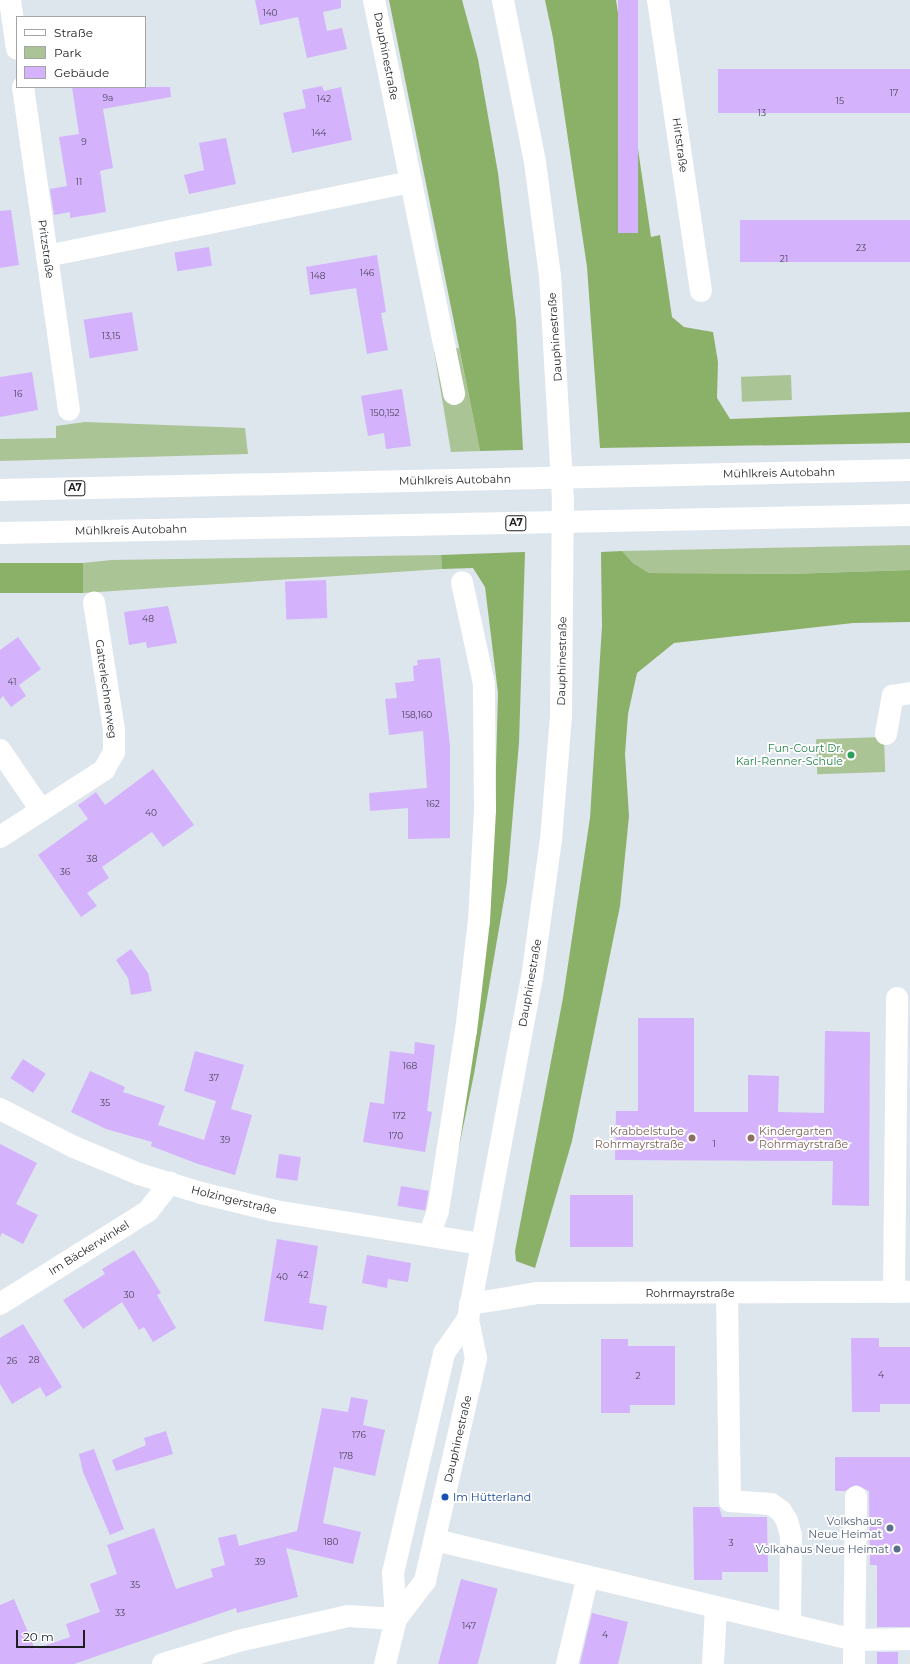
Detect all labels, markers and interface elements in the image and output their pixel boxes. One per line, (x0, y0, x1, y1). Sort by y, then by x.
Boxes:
house number: 140 (262, 8, 278, 18)
street label: Dauphinestraße (371, 11, 401, 101)
legend (16, 16, 146, 88)
text: Straße (54, 25, 93, 40)
text: Park (54, 45, 81, 60)
text: Gebäude (54, 65, 109, 80)
house number: 17 (890, 88, 898, 98)
house number: 9a (103, 93, 113, 103)
house number: 142 (317, 94, 331, 104)
house number: 15 (836, 96, 844, 106)
house number: 13 (758, 108, 766, 118)
street label: Hirtstraße (670, 117, 690, 173)
house number: 144 (311, 128, 327, 138)
house number: 9 (81, 137, 87, 147)
house number: 11 (76, 177, 82, 187)
street label: Pritzstraße (35, 219, 57, 279)
house number: 23 (856, 243, 866, 253)
house number: 21 (780, 254, 788, 264)
house number: 146 (360, 268, 374, 278)
house number: 148 (310, 271, 326, 281)
street label: Dauphinestraße (545, 292, 565, 382)
house number: 13,15 (102, 331, 120, 341)
house number: 16 (14, 389, 22, 399)
house number: 150,152 (370, 408, 400, 418)
street label: Mühlkreis Autobahn (723, 465, 835, 481)
street label: Mühlkreis Autobahn (399, 472, 511, 488)
road number: A7 (64, 480, 86, 496)
road number: A7 (505, 515, 527, 531)
street label: Mühlkreis Autobahn (75, 522, 187, 538)
house number: 48 (142, 614, 154, 624)
street label: Dauphinestraße (555, 616, 569, 706)
street label: Gatterlechnerweg (93, 639, 119, 739)
house number: 41 (8, 677, 16, 687)
house number: 158,160 (402, 710, 432, 720)
place label: Fun-Court Dr. Karl-Renner-Schule (736, 742, 843, 768)
marker: Fun-Court Dr. Karl-Renner-Schule (846, 750, 856, 760)
house number: 162 (426, 799, 440, 809)
house number: 40 (145, 808, 157, 818)
house number: 38 (87, 854, 97, 864)
house number: 36 (60, 867, 70, 877)
street label: Dauphinestraße (516, 938, 544, 1028)
house number: 168 (403, 1061, 417, 1071)
house number: 37 (209, 1073, 219, 1083)
house number: 35 (100, 1098, 110, 1108)
house number: 172 (392, 1111, 406, 1121)
place label: Krabbelstube Rohrmayrstraße (595, 1125, 684, 1151)
place label: Kindergarten Rohrmayrstraße (759, 1125, 848, 1151)
house number: 170 (389, 1131, 403, 1141)
marker: Krabbelstube Rohrmayrstraße (687, 1133, 697, 1143)
marker: Kindergarten Rohrmayrstraße (746, 1133, 756, 1143)
house number: 39 (220, 1135, 230, 1145)
house number: 1 (712, 1139, 716, 1149)
street label: Holzingerstraße (190, 1183, 278, 1217)
street label: Im Bäckerwinkel (46, 1218, 132, 1278)
house number: 42 (297, 1270, 309, 1280)
house number: 40 (276, 1272, 288, 1282)
street label: Rohrmayrstraße (645, 1286, 735, 1300)
house number: 30 (123, 1290, 135, 1300)
house number: 28 (29, 1355, 39, 1365)
house number: 26 (7, 1356, 17, 1366)
house number: 4 (878, 1370, 884, 1380)
house number: 2 (635, 1371, 641, 1381)
street label: Dauphinestraße (442, 1394, 474, 1484)
house number: 176 (352, 1430, 366, 1440)
house number: 178 (339, 1451, 353, 1461)
place label: Im Hütterland (453, 1490, 531, 1504)
marker: Im Hütterland (440, 1492, 450, 1502)
place label: Volkshaus Neue Heimat (808, 1515, 882, 1541)
marker: Volkshaus Neue Heimat (885, 1523, 895, 1533)
house number: 180 (324, 1537, 338, 1547)
house number: 3 (728, 1538, 734, 1548)
place label: Volkahaus Neue Heimat (756, 1542, 889, 1556)
marker: Volkahaus Neue Heimat (892, 1544, 902, 1554)
house number: 39 (255, 1557, 265, 1567)
house number: 35 (130, 1580, 140, 1590)
house number: 33 (115, 1608, 125, 1618)
house number: 147 (462, 1621, 476, 1631)
scale bar (18, 1622, 87, 1648)
text: 20 m (23, 1629, 54, 1644)
house number: 4 (602, 1630, 608, 1640)

